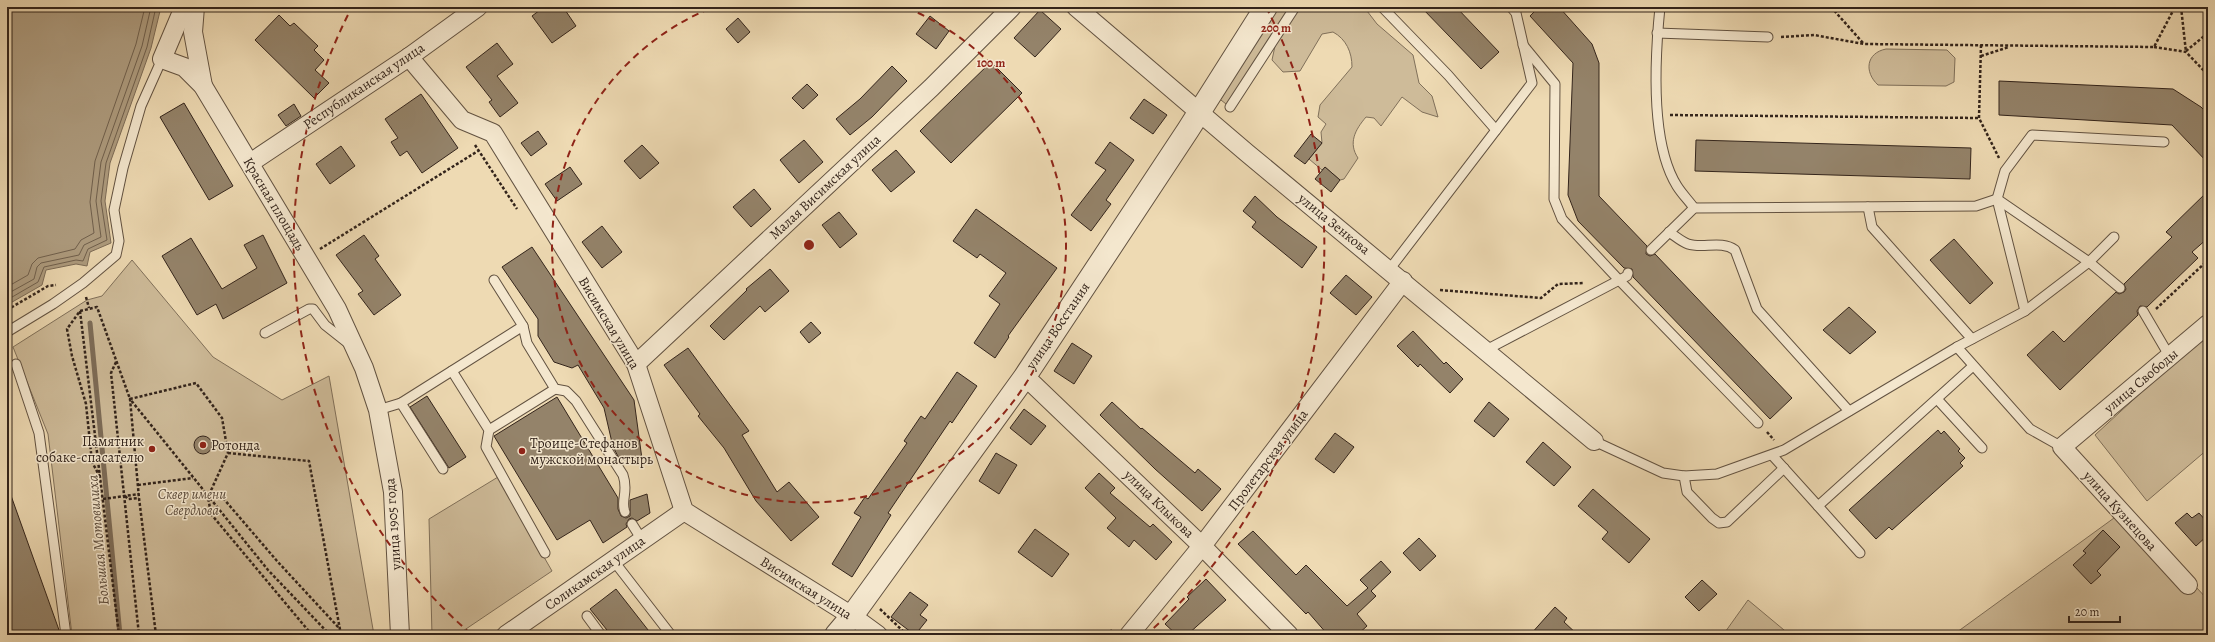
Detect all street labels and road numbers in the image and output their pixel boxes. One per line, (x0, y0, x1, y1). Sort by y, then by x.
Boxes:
street label: Республиканская улица (300, 38, 429, 134)
street label: Малая Висимская улица (765, 130, 885, 244)
street label: Красная площадь (239, 154, 309, 254)
street label: улица Зенкова (1293, 188, 1374, 259)
street label: Висимская улица (574, 273, 644, 373)
street label: улица Восстания (1021, 278, 1094, 374)
street label: улица Свободы (2099, 344, 2182, 418)
street label: Пролетарская улица (1224, 405, 1313, 515)
street label: улица Клыкова (1119, 465, 1199, 543)
street label: улица Кузнецова (2078, 466, 2162, 556)
street label: улица 1905 года (380, 477, 406, 572)
street label: Соликамская улица (541, 531, 649, 615)
street label: Висимская улица (757, 552, 856, 624)

